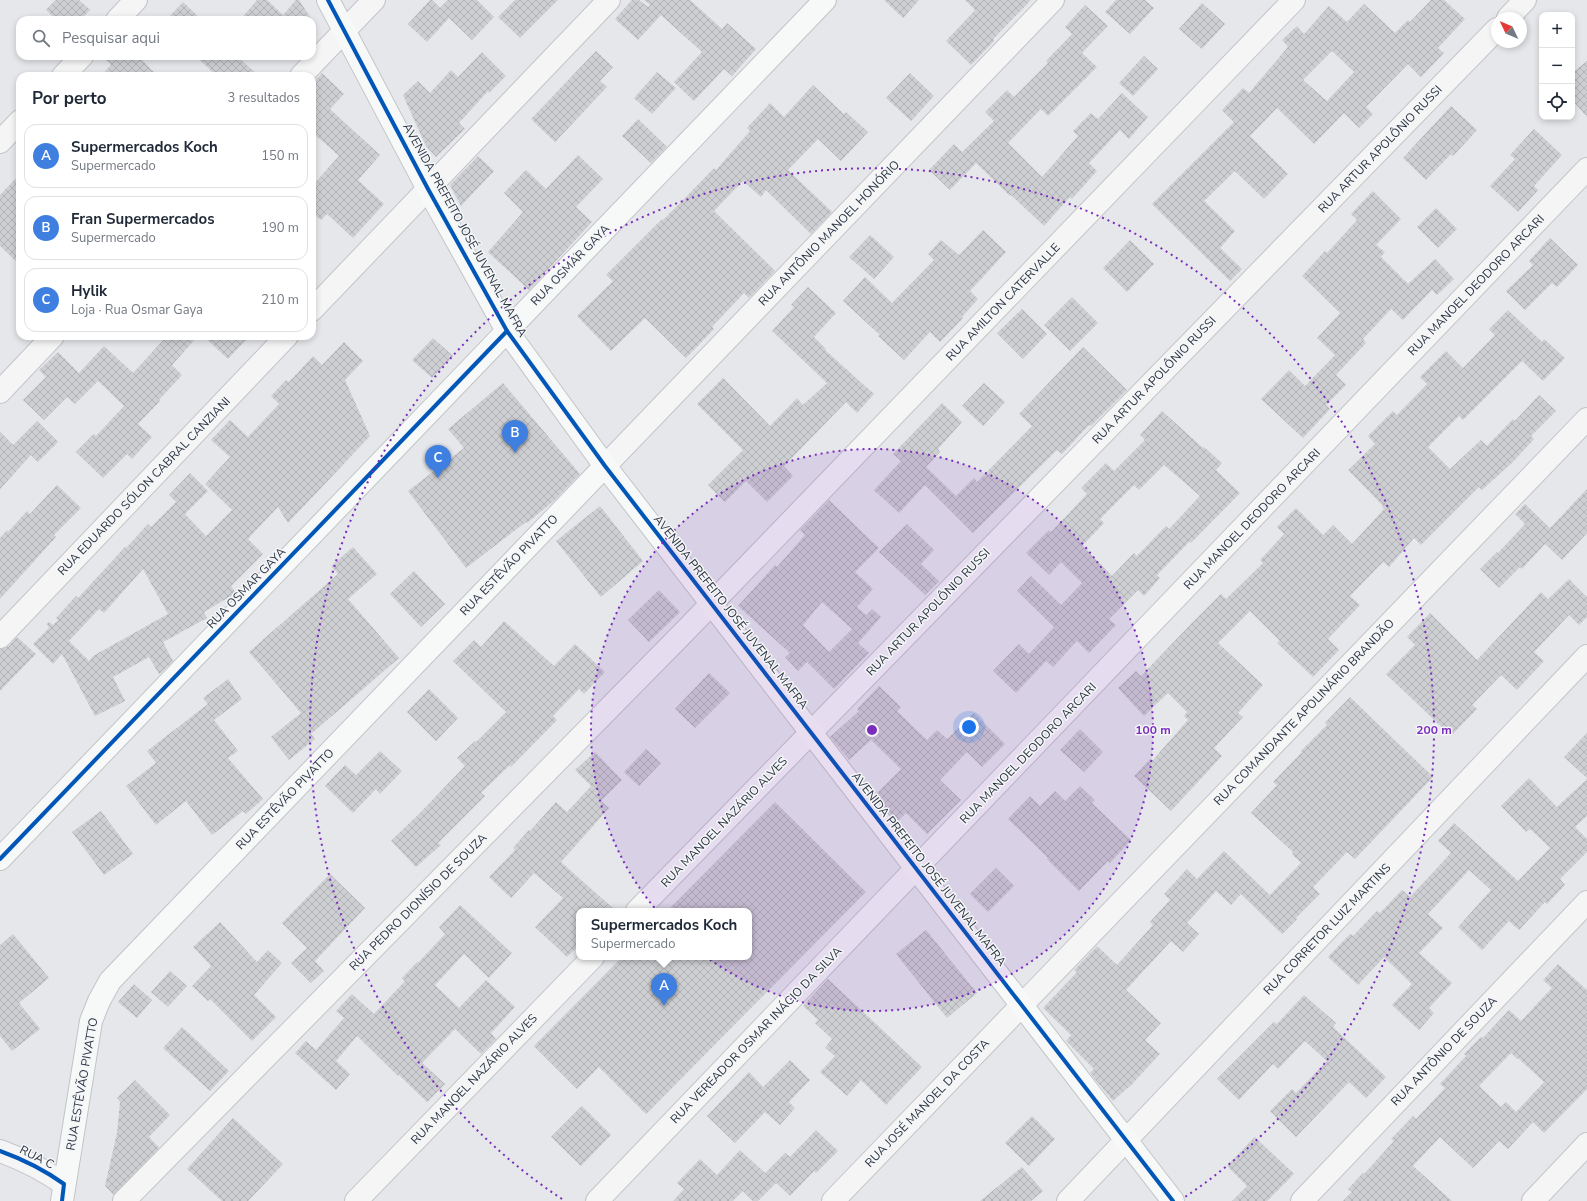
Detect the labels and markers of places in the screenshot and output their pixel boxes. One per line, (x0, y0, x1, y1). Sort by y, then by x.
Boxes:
pin: B (502, 420, 528, 453)
pin: C (425, 445, 451, 478)
centre of rings (865, 723, 879, 737)
pin: A (651, 973, 677, 1006)

